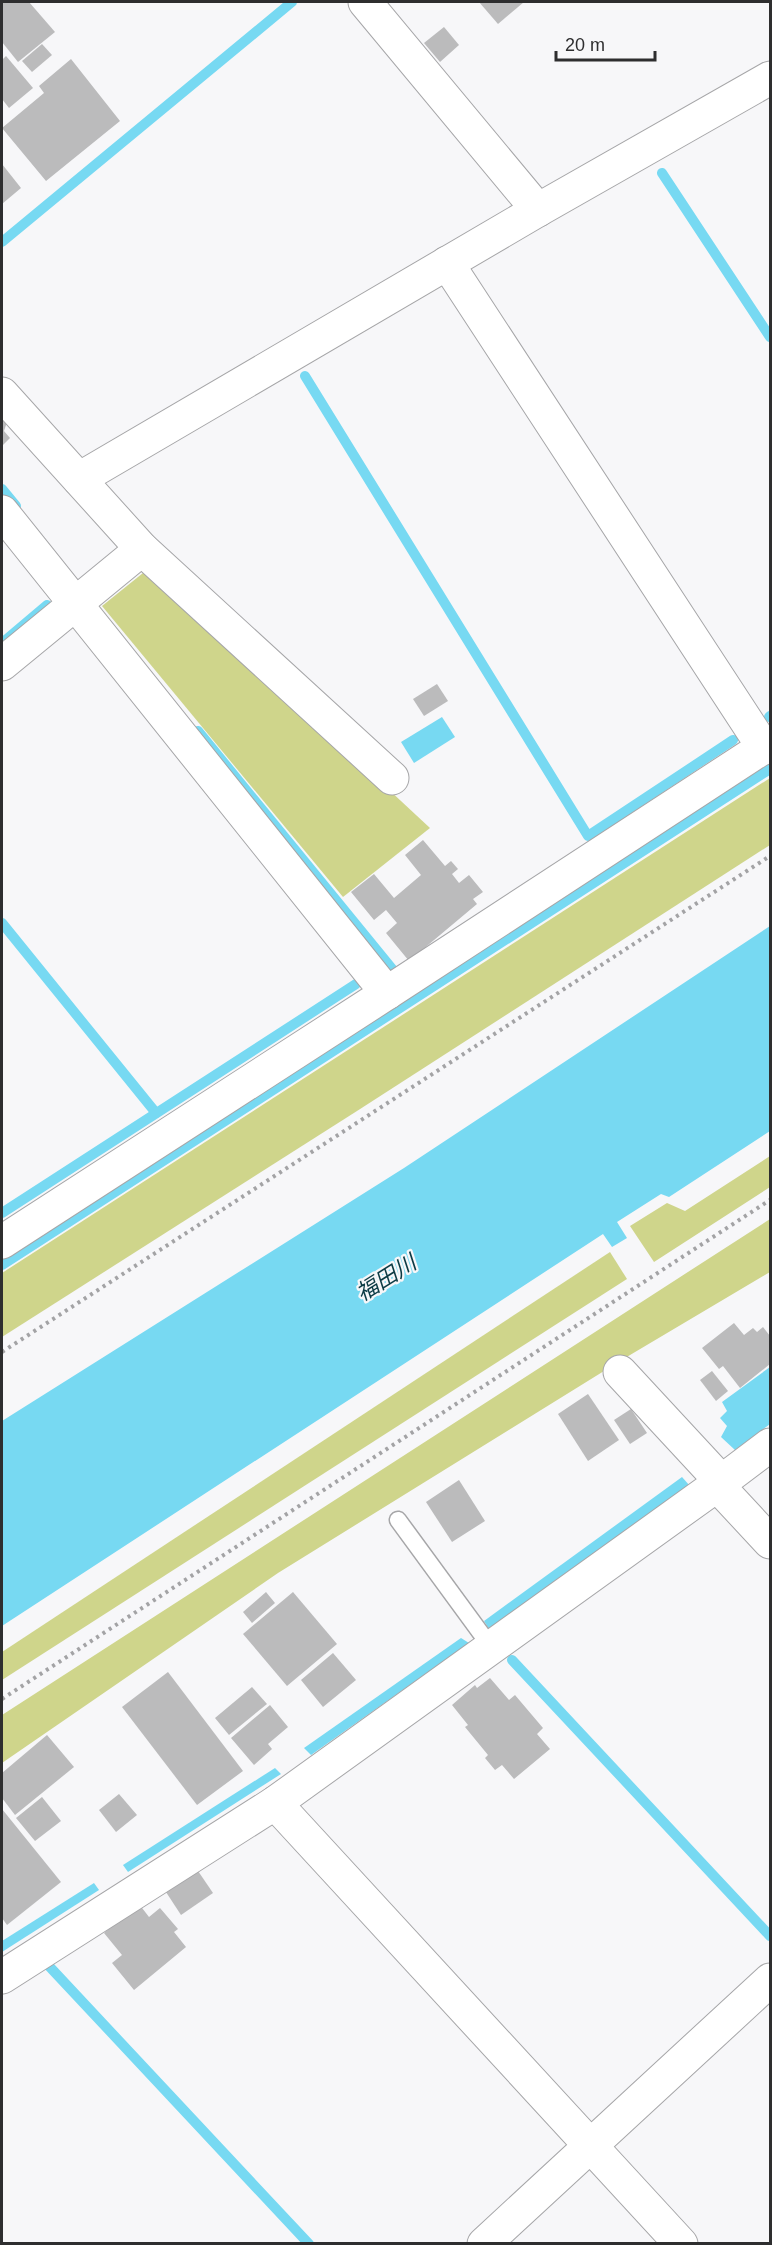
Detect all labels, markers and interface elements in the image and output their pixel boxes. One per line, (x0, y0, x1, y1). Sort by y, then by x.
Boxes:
scale bar (556, 24, 655, 62)
text: 20 m (565, 35, 605, 55)
water label: 福田川 (351, 1249, 422, 1306)

